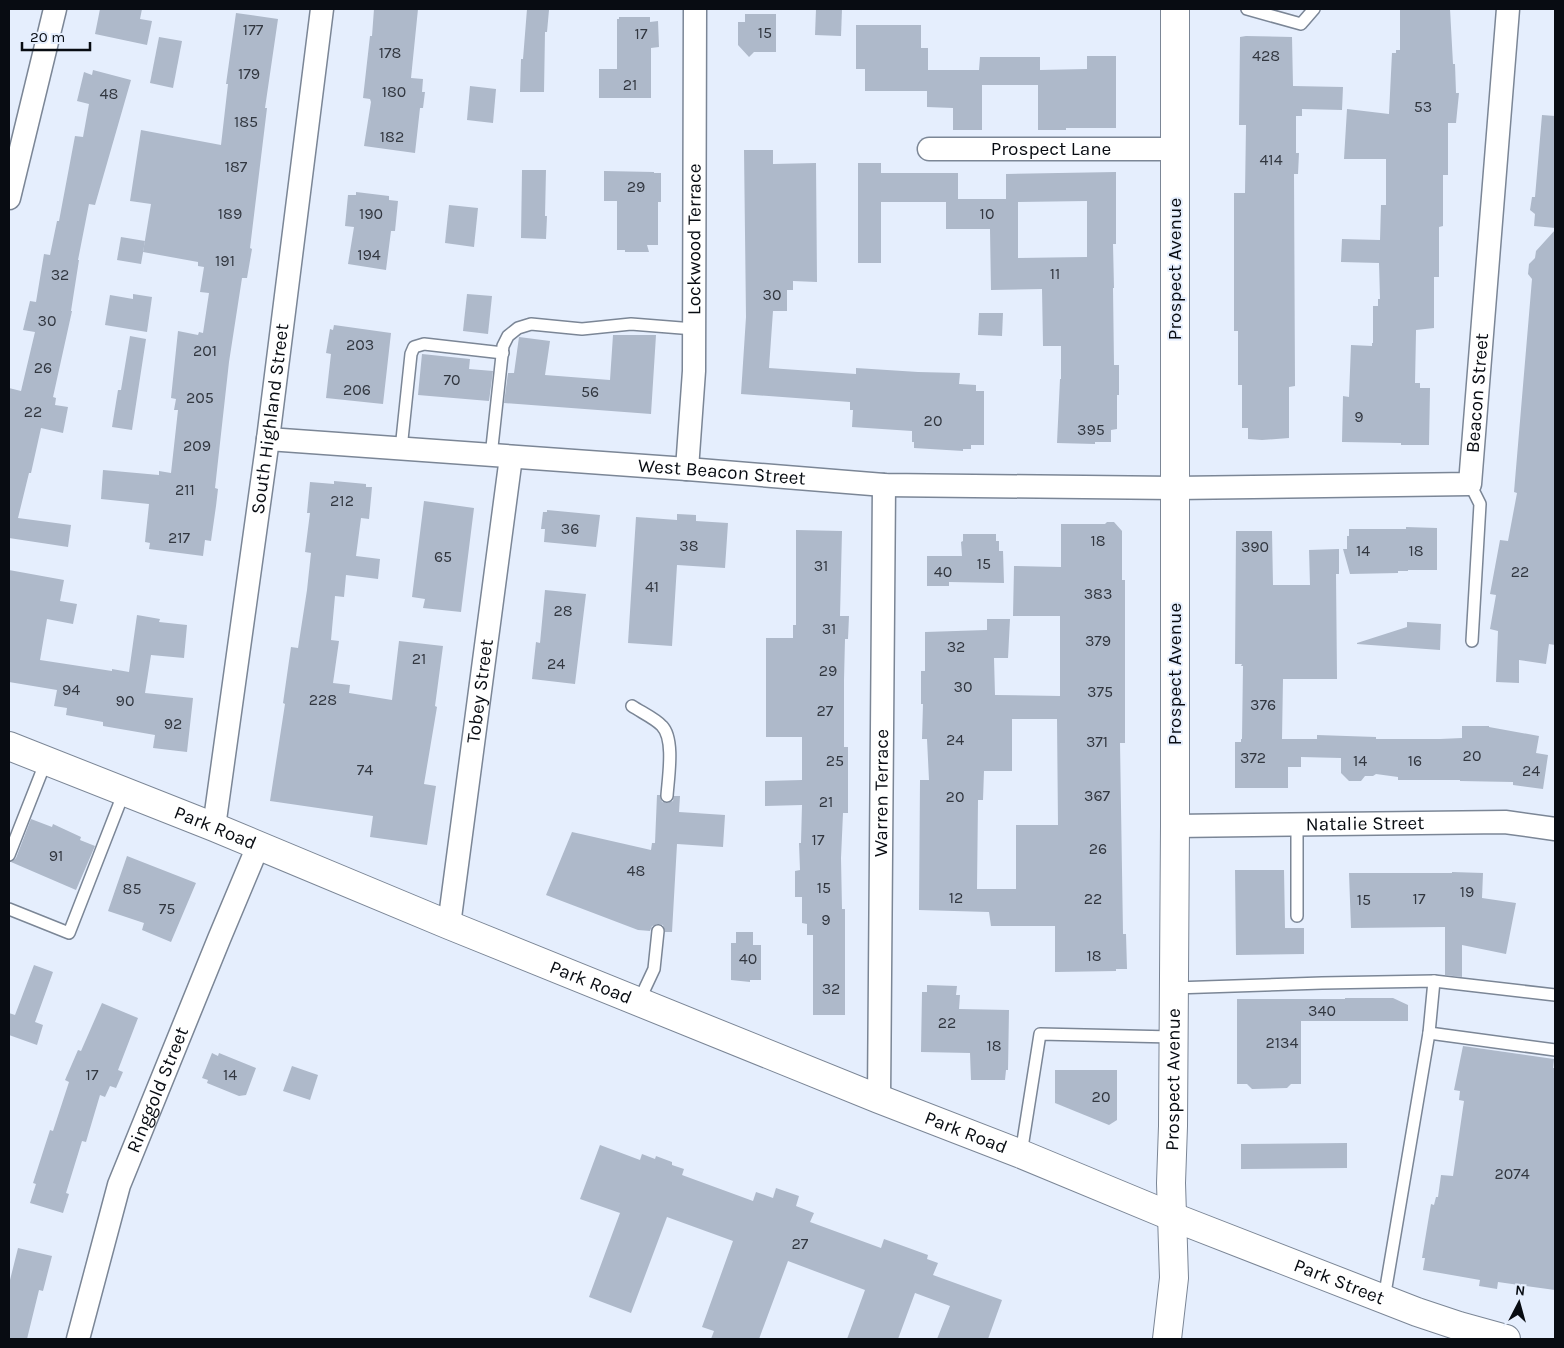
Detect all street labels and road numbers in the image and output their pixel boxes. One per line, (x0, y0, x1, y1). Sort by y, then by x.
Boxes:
street label: Prospect Lane (991, 138, 1111, 160)
street label: Lockwood Terrace (683, 163, 706, 315)
street label: Prospect Avenue (1164, 198, 1186, 340)
street label: South Highland Street (247, 322, 293, 516)
street label: Beacon Street (1462, 332, 1493, 454)
street label: West Beacon Street (637, 455, 807, 490)
street label: Prospect Avenue (1164, 603, 1186, 745)
street label: Tobey Street (462, 638, 498, 745)
street label: Warren Terrace (870, 729, 893, 857)
street label: Park Road (171, 801, 260, 854)
street label: Natalie Street (1306, 812, 1424, 835)
street label: Park Road (546, 956, 635, 1009)
street label: Prospect Avenue (1161, 1008, 1185, 1151)
street label: Ringgold Street (122, 1024, 193, 1156)
street label: Park Road (921, 1107, 1010, 1159)
street label: Park Street (1291, 1254, 1388, 1309)

